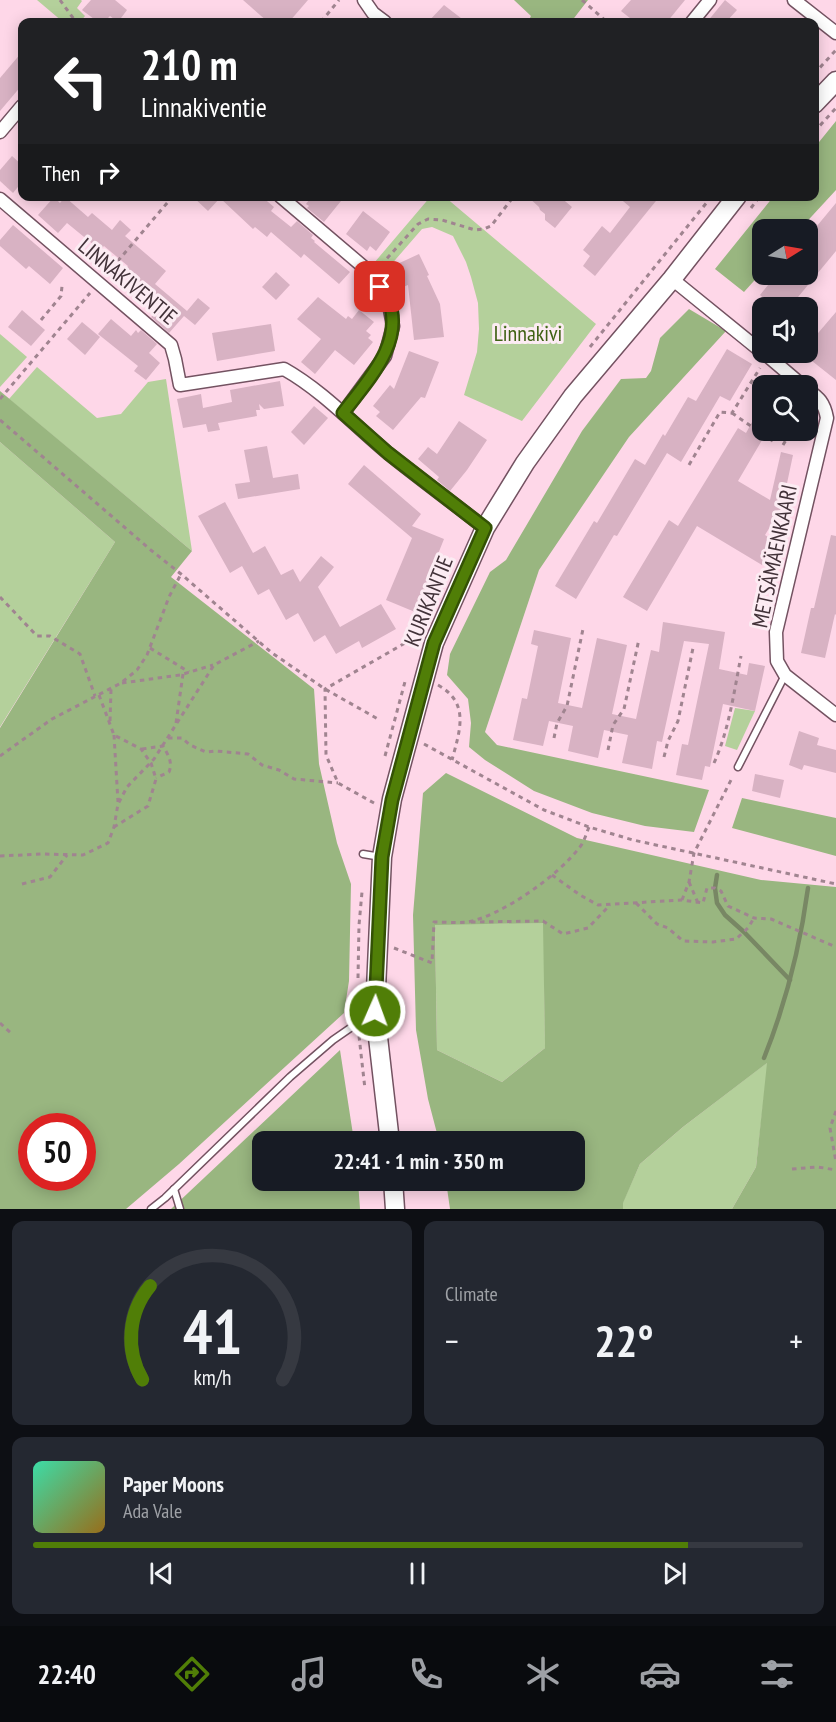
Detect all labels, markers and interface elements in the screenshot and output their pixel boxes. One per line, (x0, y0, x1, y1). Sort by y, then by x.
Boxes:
text: 210 m (141, 37, 238, 92)
icon: left (42, 42, 120, 120)
text: Linnakiventie (141, 90, 267, 124)
icon: right (92, 156, 125, 189)
text: Then (42, 159, 80, 187)
north arrow (752, 219, 818, 285)
map controls (752, 219, 818, 441)
street label: LINNAKIVENTIE (73, 232, 183, 330)
pin (354, 261, 405, 312)
icon: arrive (363, 270, 396, 303)
button: sound (752, 297, 818, 363)
park label: Linnakivi (494, 319, 562, 347)
button: search (752, 375, 818, 441)
street label: METSÄMÄENKAARI (745, 482, 803, 630)
street label: KURIKANTIE (397, 552, 459, 650)
position arrow (343, 979, 407, 1043)
speed limit sign: 50 (18, 1113, 96, 1191)
text: 22:41 · 1 min · 350 m (333, 1147, 504, 1175)
text: Climate (445, 1281, 498, 1307)
text: 41 (182, 1290, 242, 1371)
text: 22° (594, 1311, 654, 1369)
text: − (445, 1319, 459, 1362)
text: + (789, 1319, 803, 1362)
text: km/h (193, 1363, 231, 1391)
text: Paper Moons (123, 1470, 224, 1498)
text: Ada Vale (123, 1498, 182, 1524)
icon: previous (145, 1557, 178, 1590)
icon: pause (401, 1557, 434, 1590)
icon: next (658, 1557, 691, 1590)
icon: directions (171, 1653, 213, 1695)
icon: music (288, 1653, 330, 1695)
icon: phone (405, 1653, 447, 1695)
icon: climate (522, 1653, 564, 1695)
icon: car (639, 1653, 681, 1695)
icon: filters (756, 1653, 798, 1695)
text: 22:40 (38, 1657, 96, 1691)

